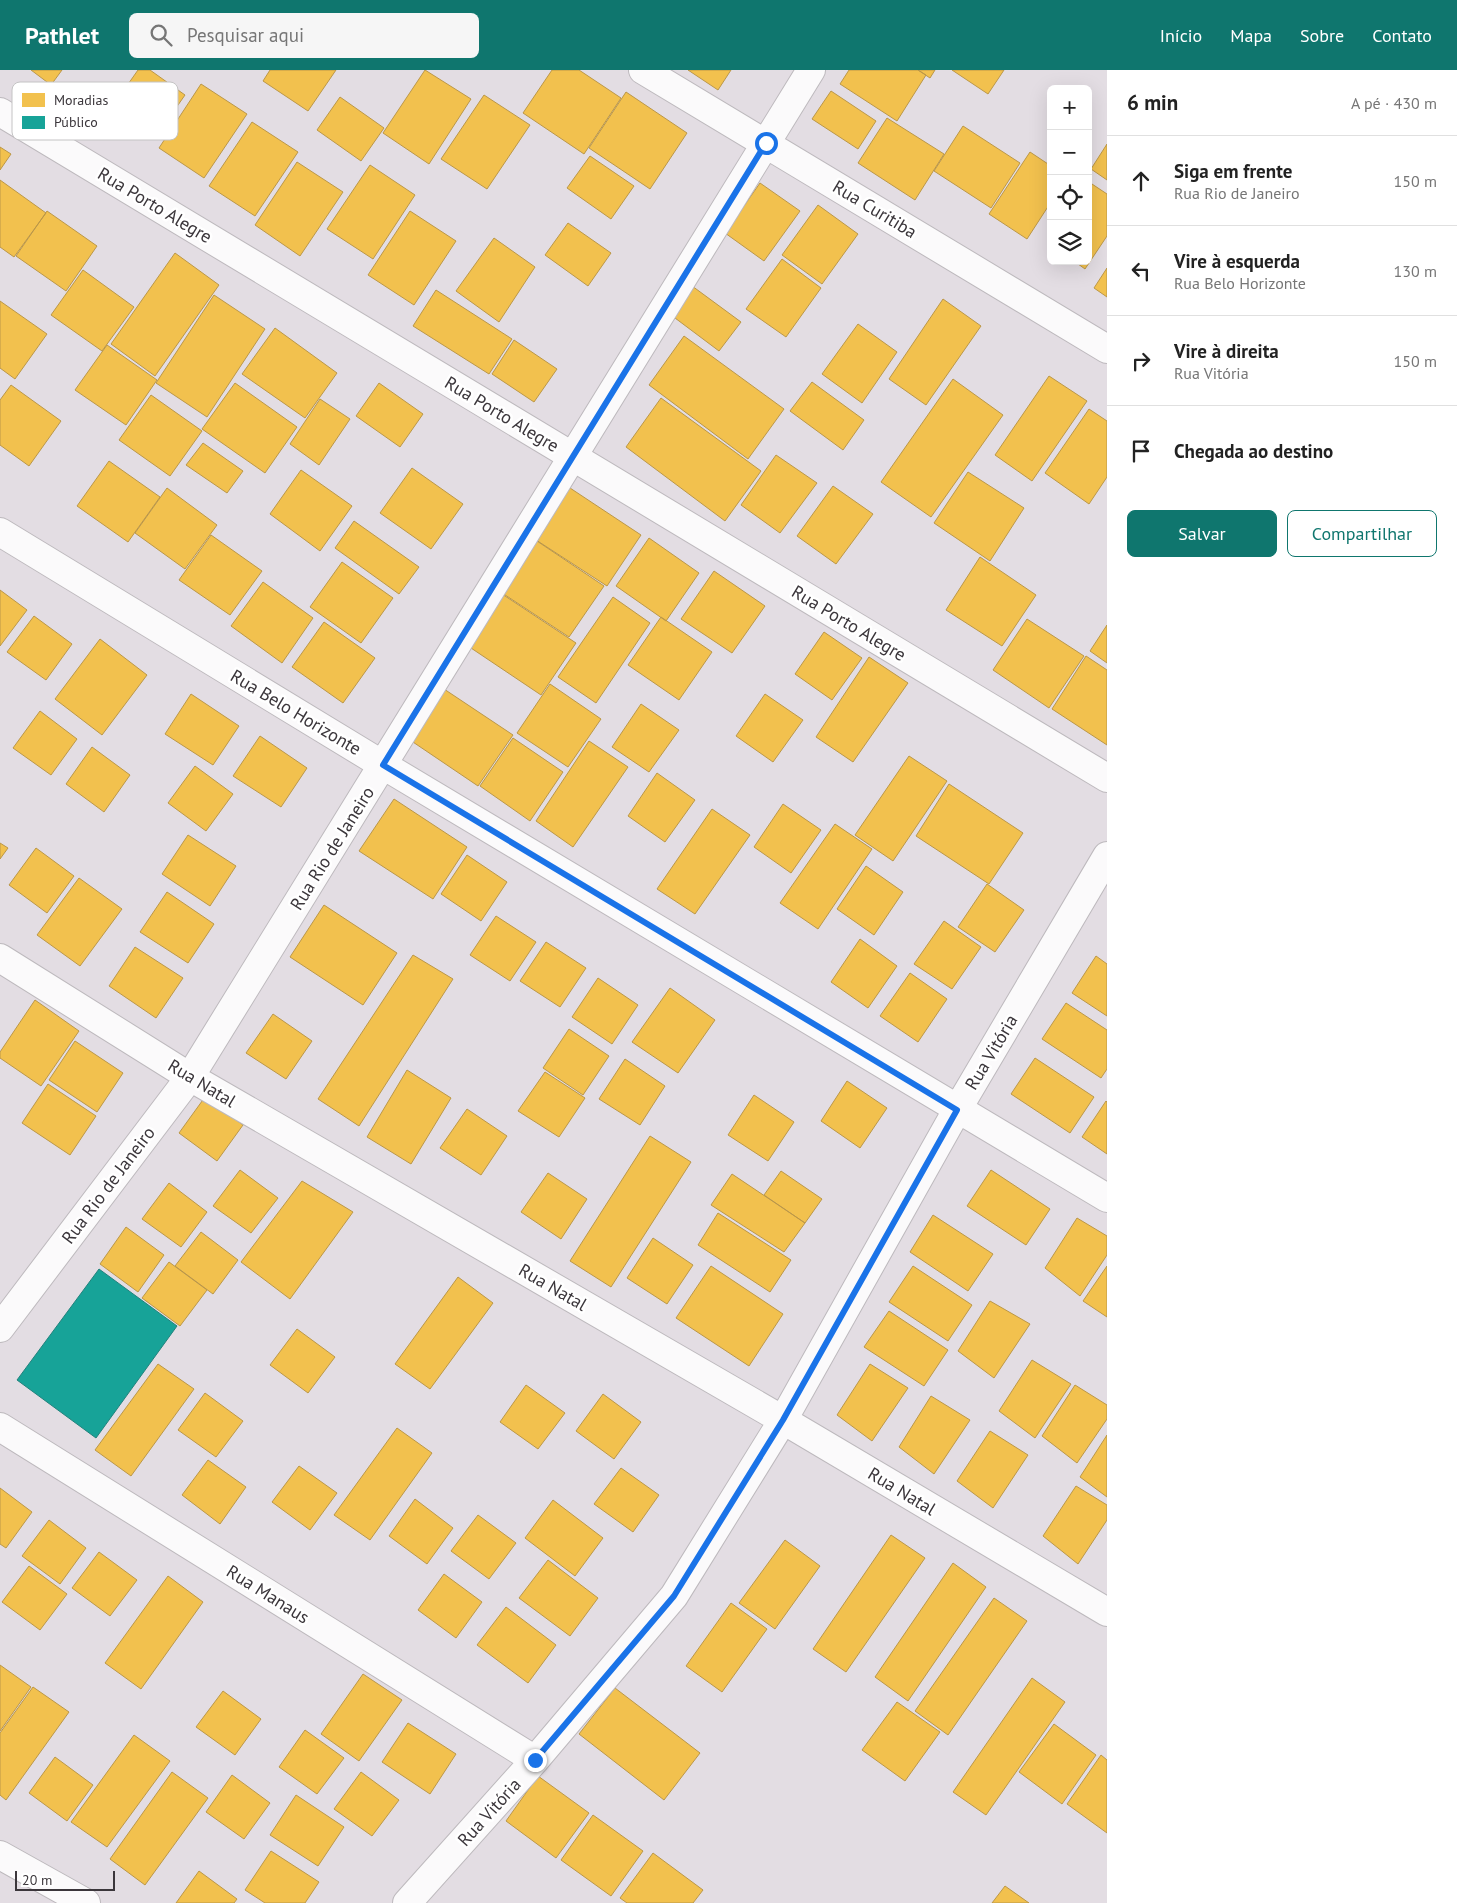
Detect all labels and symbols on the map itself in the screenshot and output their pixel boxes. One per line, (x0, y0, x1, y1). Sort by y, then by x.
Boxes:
legend (12, 82, 178, 140)
text: Moradias (54, 91, 109, 109)
text: Público (54, 113, 98, 131)
route start (755, 132, 778, 155)
street label: Rua Porto Alegre (94, 162, 216, 248)
street label: Rua Curitiba (829, 175, 921, 243)
street label: Rua Porto Alegre (441, 371, 563, 457)
street label: Rua Porto Alegre (788, 580, 910, 666)
street label: Rua Belo Horizonte (227, 664, 365, 760)
street label: Rua Rio de Janeiro (285, 782, 379, 914)
street label: Rua Vitória (960, 1010, 1022, 1094)
street label: Rua Natal (164, 1054, 241, 1113)
street label: Rua Rio de Janeiro (56, 1122, 160, 1248)
street label: Rua Natal (515, 1258, 592, 1316)
street label: Rua Natal (864, 1462, 941, 1521)
street label: Rua Manaus (222, 1560, 314, 1628)
route end (524, 1749, 547, 1772)
street label: Rua Vitória (452, 1773, 526, 1851)
scale bar (15, 1868, 115, 1891)

